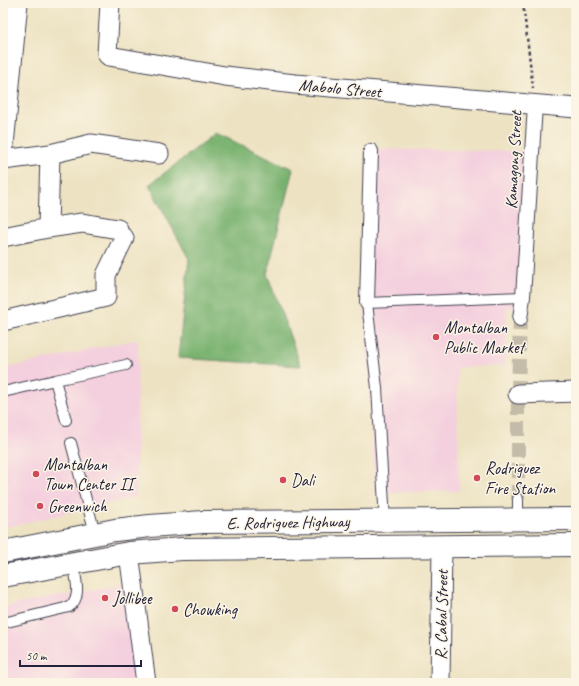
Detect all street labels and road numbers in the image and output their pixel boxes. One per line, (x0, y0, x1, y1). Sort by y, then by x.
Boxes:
street label: Mabolo Street (298, 74, 384, 103)
street label: Kamagong Street (500, 108, 527, 210)
street label: E. Rodriguez Highway (226, 511, 351, 534)
street label: R. Cabal Street (430, 567, 453, 660)

